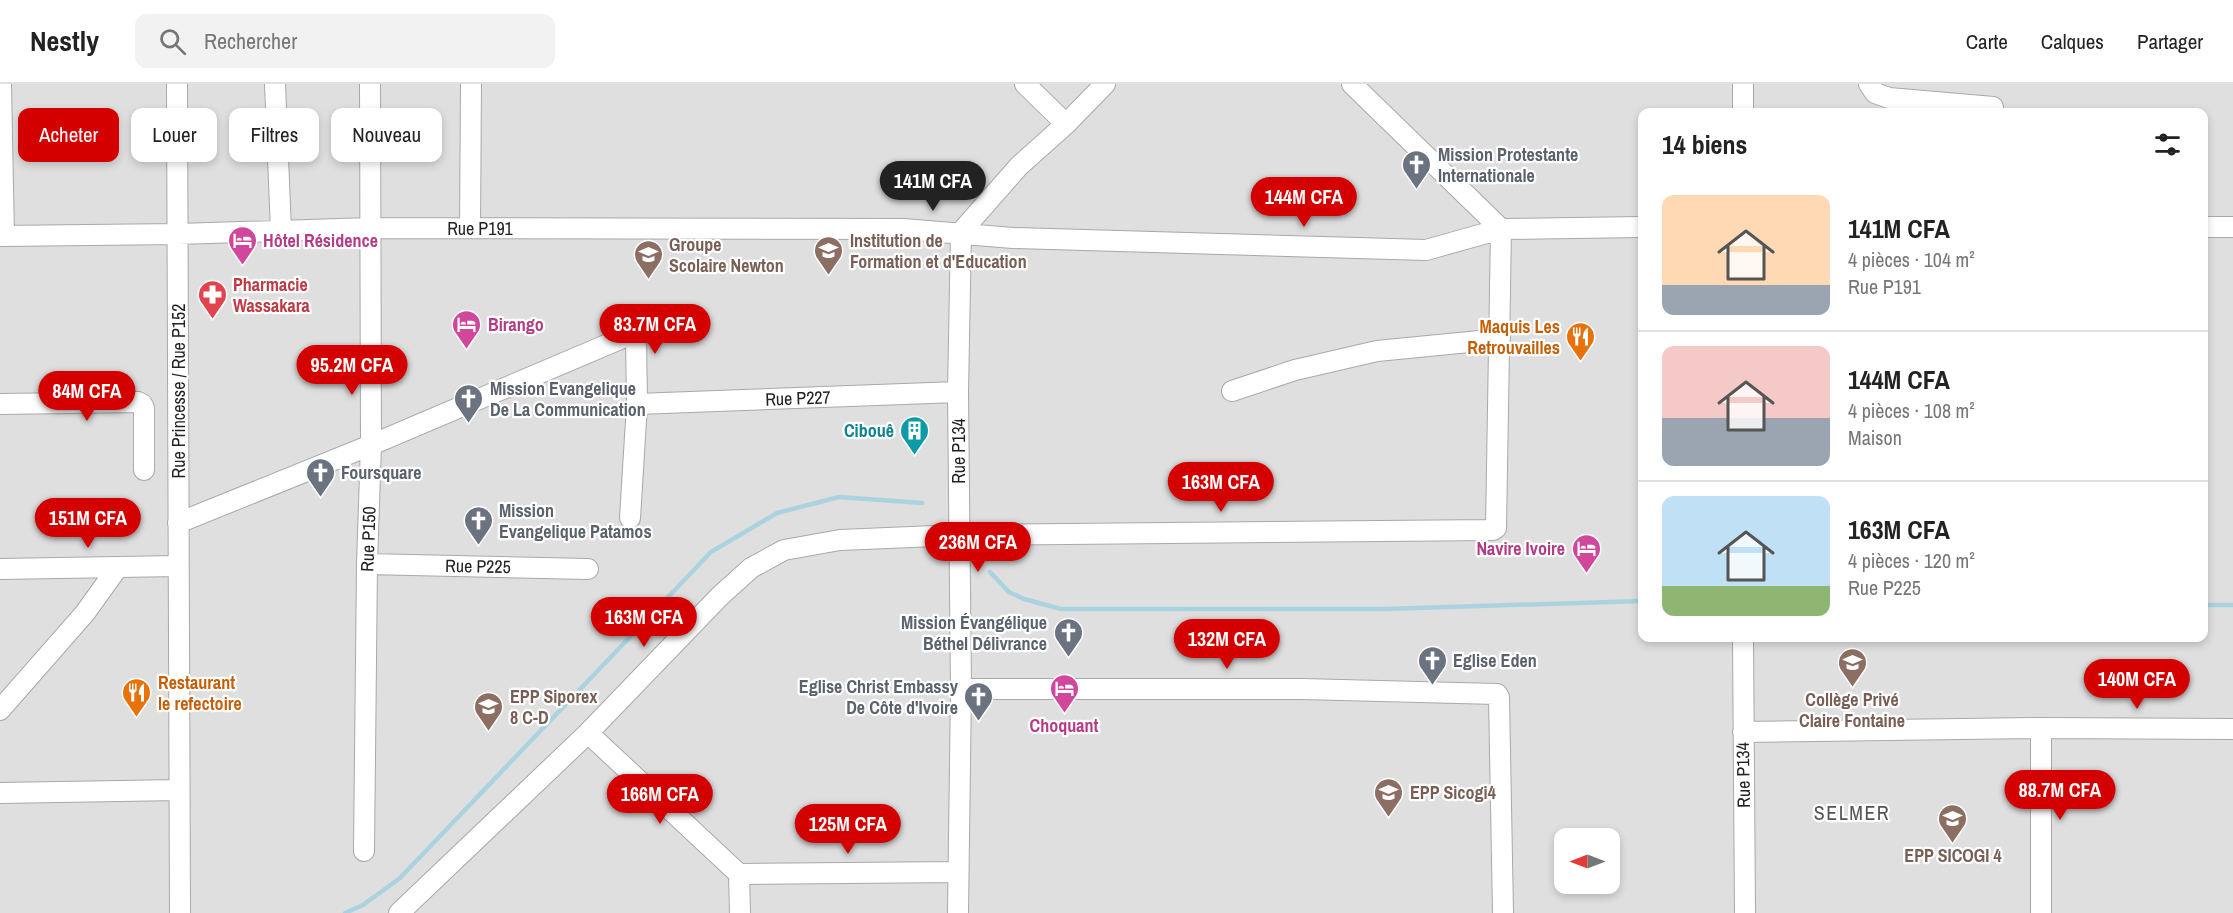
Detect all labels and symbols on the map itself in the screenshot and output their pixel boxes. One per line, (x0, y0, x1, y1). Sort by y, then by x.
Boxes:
place label: Mission Protestante Internationale (1438, 142, 1578, 188)
church icon: Mission Protestante Internationale (1401, 148, 1433, 190)
pin: 141M CFA (871, 161, 995, 212)
pin: 144M CFA (1242, 177, 1366, 228)
street label: Rue P191 (447, 216, 514, 241)
hotel icon: Hôtel Résidence (226, 224, 258, 266)
place label: Hôtel Résidence (263, 228, 378, 253)
place label: Institution de Formation et d'Education (850, 228, 1027, 274)
place label: Groupe Scolaire Newton (669, 232, 784, 278)
school or university icon: Institution de Formation et d'Education (813, 234, 845, 276)
school or university icon: Groupe Scolaire Newton (632, 238, 664, 280)
place label: Pharmacie Wassakara (233, 272, 310, 318)
pharmacy icon: Pharmacie Wassakara (196, 278, 228, 320)
street label: Rue Princesse / Rue P152 (166, 304, 191, 478)
pin: 83.7M CFA (586, 304, 724, 355)
hotel icon: Birango (451, 308, 483, 350)
place label: Birango (488, 312, 544, 337)
place label: Maquis Les Retrouvailles (1467, 314, 1560, 360)
restaurant icon: Maquis Les Retrouvailles (1565, 320, 1597, 362)
pin: 95.2M CFA (283, 345, 421, 396)
pin: 84M CFA (32, 371, 142, 422)
place label: Mission Evangelique De La Communication (490, 376, 646, 422)
church icon: Mission Evangelique De La Communication (453, 382, 485, 424)
street label: Rue P227 (765, 384, 831, 412)
building icon: Cibouê (899, 414, 931, 456)
place label: Cibouê (844, 418, 894, 443)
street label: Rue P134 (946, 418, 971, 484)
church icon: Foursquare (304, 456, 336, 498)
place label: Foursquare (341, 460, 421, 485)
pin: 163M CFA (1159, 462, 1283, 513)
pin: 151M CFA (26, 498, 150, 549)
place label: Mission Evangelique Patamos (499, 498, 652, 544)
church icon: Mission Evangelique Patamos (462, 504, 494, 546)
street label: Rue P150 (354, 506, 382, 572)
pin: 236M CFA (916, 522, 1040, 573)
hotel icon: Navire Ivoire (1570, 532, 1602, 574)
place label: Navire Ivoire (1476, 536, 1565, 561)
street label: Rue P225 (445, 553, 511, 579)
pin: 163M CFA (582, 597, 706, 648)
place label: Mission Évangélique Béthel Délivrance (901, 610, 1047, 656)
church icon: Mission Évangélique Béthel Délivrance (1052, 616, 1084, 658)
pin: 132M CFA (1165, 619, 1289, 670)
church icon: Eglise Eden (1416, 644, 1448, 686)
school or university icon: Collège Privé Claire Fontaine (1836, 646, 1868, 688)
place label: Eglise Eden (1453, 648, 1537, 673)
pin: 140M CFA (2075, 659, 2199, 710)
place label: Restaurant le refectoire (158, 670, 242, 716)
hotel icon: Choquant (1048, 672, 1080, 714)
place label: Eglise Christ Embassy De Côte d'Ivoire (799, 674, 959, 720)
restaurant icon: Restaurant le refectoire (121, 676, 153, 718)
church icon: Eglise Christ Embassy De Côte d'Ivoire (963, 680, 995, 722)
place label: EPP Siporex 8 C-D (510, 684, 598, 730)
place label: Collège Privé Claire Fontaine (1799, 687, 1905, 733)
school or university icon: EPP Siporex 8 C-D (473, 690, 505, 732)
place label: Choquant (1030, 713, 1099, 738)
street label: Rue P134 (1730, 742, 1756, 808)
pin: 88.7M CFA (1991, 770, 2129, 821)
pin: 166M CFA (598, 774, 722, 825)
school or university icon: EPP Sicogi4 (1373, 776, 1405, 818)
place label: EPP Sicogi4 (1410, 780, 1497, 805)
district label: SELMER (1814, 799, 1890, 826)
school or university icon: EPP SICOGI 4 (1937, 802, 1969, 844)
pin: 125M CFA (786, 804, 910, 855)
north arrow (1554, 828, 1620, 894)
place label: EPP SICOGI 4 (1904, 843, 2002, 868)

